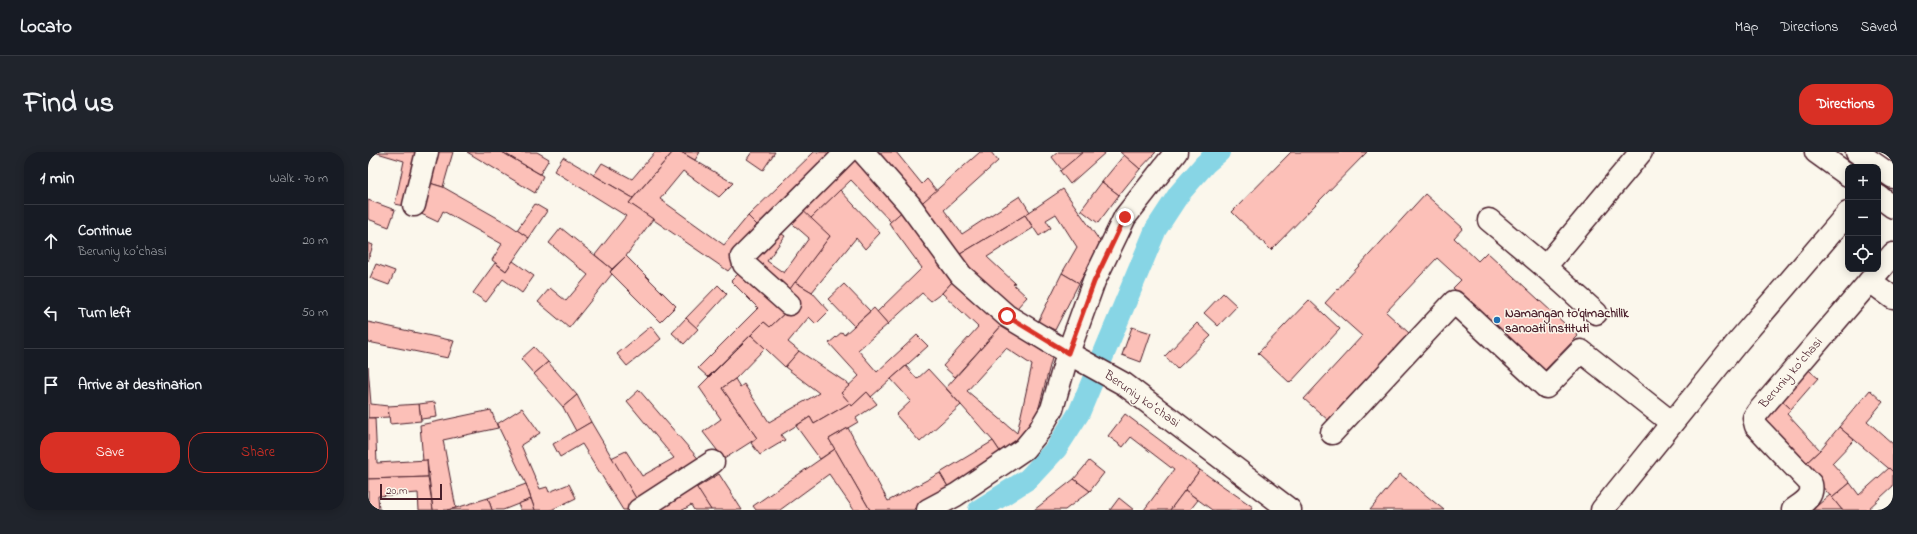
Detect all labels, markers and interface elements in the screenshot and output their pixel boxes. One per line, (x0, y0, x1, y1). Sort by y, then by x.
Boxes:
text: Locato (20, 14, 72, 41)
text: Map (1735, 17, 1758, 38)
text: Directions (1780, 17, 1838, 38)
text: Saved (1860, 17, 1897, 38)
text: Find us (24, 84, 114, 125)
button: Directions (1799, 84, 1893, 125)
map controls (1845, 164, 1881, 272)
button: + (1845, 164, 1881, 200)
text: 1 min (40, 166, 74, 191)
text: Walk · 70 m (269, 169, 328, 188)
button: − (1845, 200, 1881, 236)
route end (1116, 208, 1134, 226)
text: Continue (78, 220, 132, 242)
icon: ahead (40, 230, 62, 252)
text: 20 m (303, 231, 328, 250)
button: locate (1845, 236, 1881, 272)
text: Beruniy koʻchasi (78, 242, 167, 261)
icon: left (40, 302, 62, 324)
text: Turn left (78, 302, 131, 324)
text: 50 m (302, 303, 328, 322)
place label: Namangan to‘qimachilik sanoati instituti (1505, 304, 1629, 338)
route start (998, 307, 1016, 325)
marker: Namangan to‘qimachilik sanoati instituti (1492, 315, 1502, 325)
street label: Beruniy koʻchasi (1754, 333, 1828, 414)
street label: Beruniy koʻchasi (1099, 365, 1184, 433)
icon: arrive (40, 374, 62, 396)
text: Arrive at destination (78, 374, 202, 396)
button: Save (40, 432, 180, 473)
button: Share (188, 432, 328, 473)
scale bar (380, 482, 442, 501)
text: 20 m (386, 483, 408, 499)

